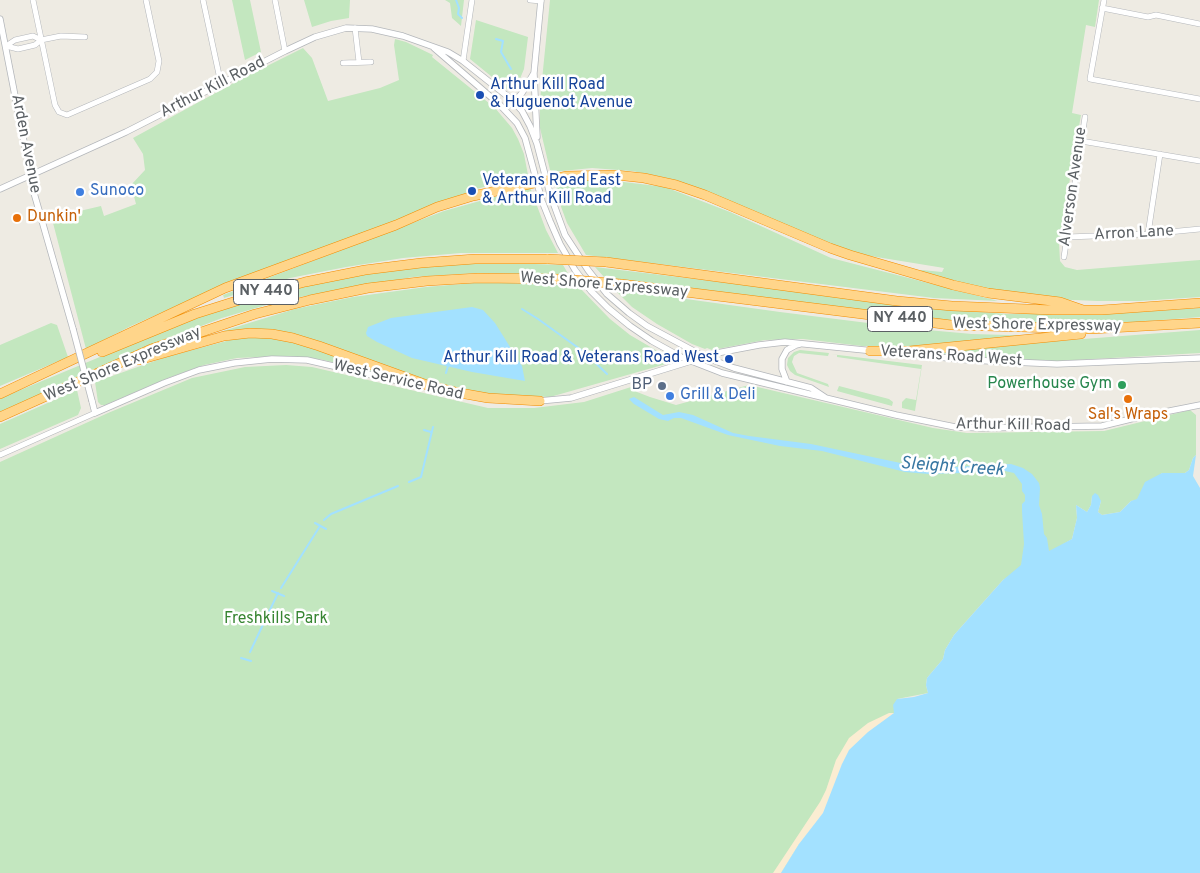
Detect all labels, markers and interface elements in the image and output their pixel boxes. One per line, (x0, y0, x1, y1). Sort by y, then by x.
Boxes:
street label: Arthur Kill Road (157, 53, 269, 123)
place label: Arthur Kill Road & Huguenot Avenue (490, 76, 633, 114)
marker: Arthur Kill Road & Huguenot Avenue (474, 89, 486, 101)
street label: Arden Avenue (6, 93, 44, 195)
street label: Alverson Avenue (1056, 126, 1092, 248)
place label: Veterans Road East & Arthur Kill Road (482, 172, 621, 210)
place label: Sunoco (90, 182, 144, 202)
marker: Veterans Road East & Arthur Kill Road (466, 185, 478, 197)
marker: Sunoco (74, 186, 86, 198)
place label: Dunkin' (27, 208, 81, 228)
marker: Dunkin' (11, 212, 23, 224)
street label: Arron Lane (1094, 222, 1174, 246)
street label: West Shore Expressway (519, 269, 689, 303)
road number: NY 440 (234, 280, 298, 304)
road number: NY 440 (868, 306, 932, 332)
street label: West Shore Expressway (952, 315, 1122, 337)
street label: West Shore Expressway (42, 323, 204, 407)
street label: Veterans Road West (879, 342, 1023, 372)
place label: Arthur Kill Road & Veterans Road West (443, 349, 719, 369)
marker: Arthur Kill Road & Veterans Road West (723, 353, 735, 365)
street label: West Service Road (331, 357, 465, 405)
place label: Powerhouse Gym (987, 375, 1112, 395)
place label: BP (631, 376, 652, 396)
marker: Powerhouse Gym (1116, 379, 1128, 391)
marker: BP (656, 380, 668, 392)
place label: Grill & Deli (680, 386, 756, 406)
marker: Grill & Deli (664, 390, 676, 402)
marker: Sal's Wraps (1122, 393, 1134, 405)
place label: Sal's Wraps (1088, 406, 1168, 426)
street label: Arthur Kill Road (955, 415, 1071, 437)
water label: Sleight Creek (900, 454, 1004, 482)
park label: Freshkills Park (224, 610, 328, 630)

